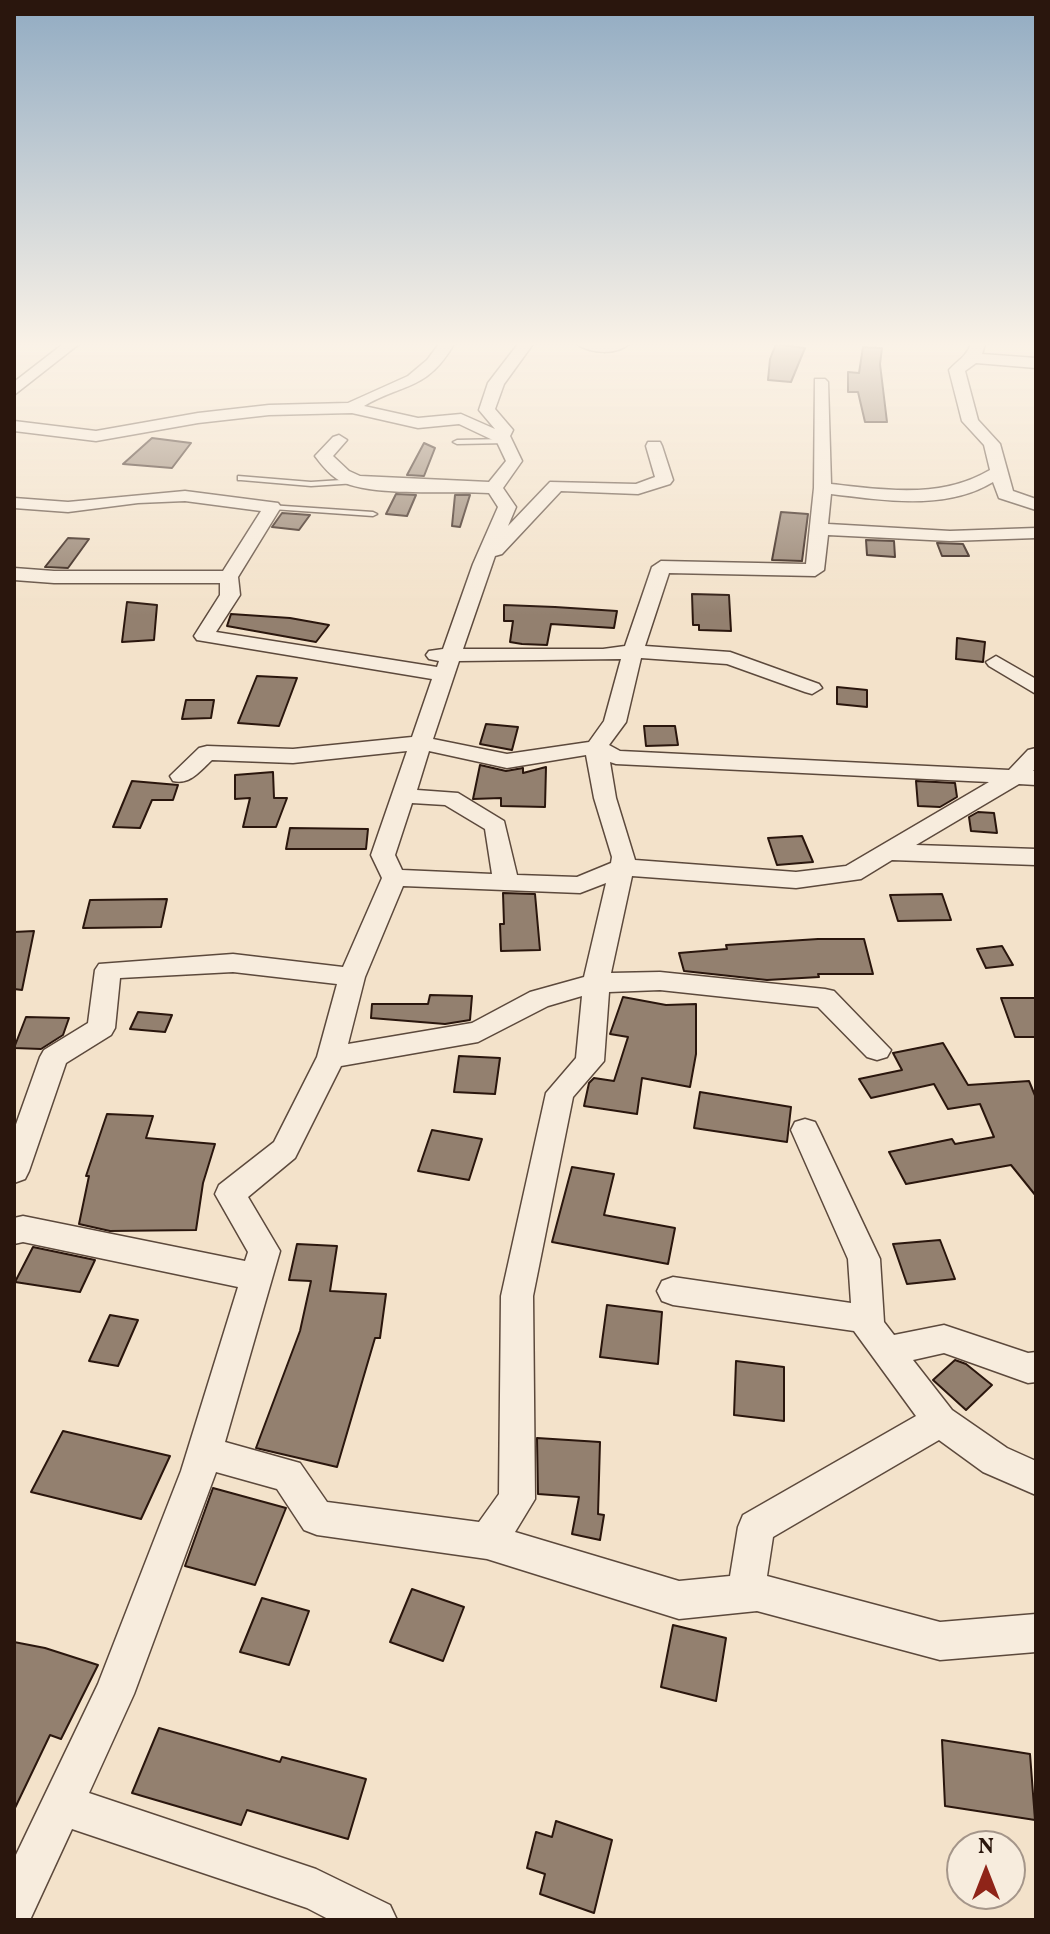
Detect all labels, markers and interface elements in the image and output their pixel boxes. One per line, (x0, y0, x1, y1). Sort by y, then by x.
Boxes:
north arrow (946, 1830, 1026, 1910)
text: N (978, 1832, 994, 1863)

